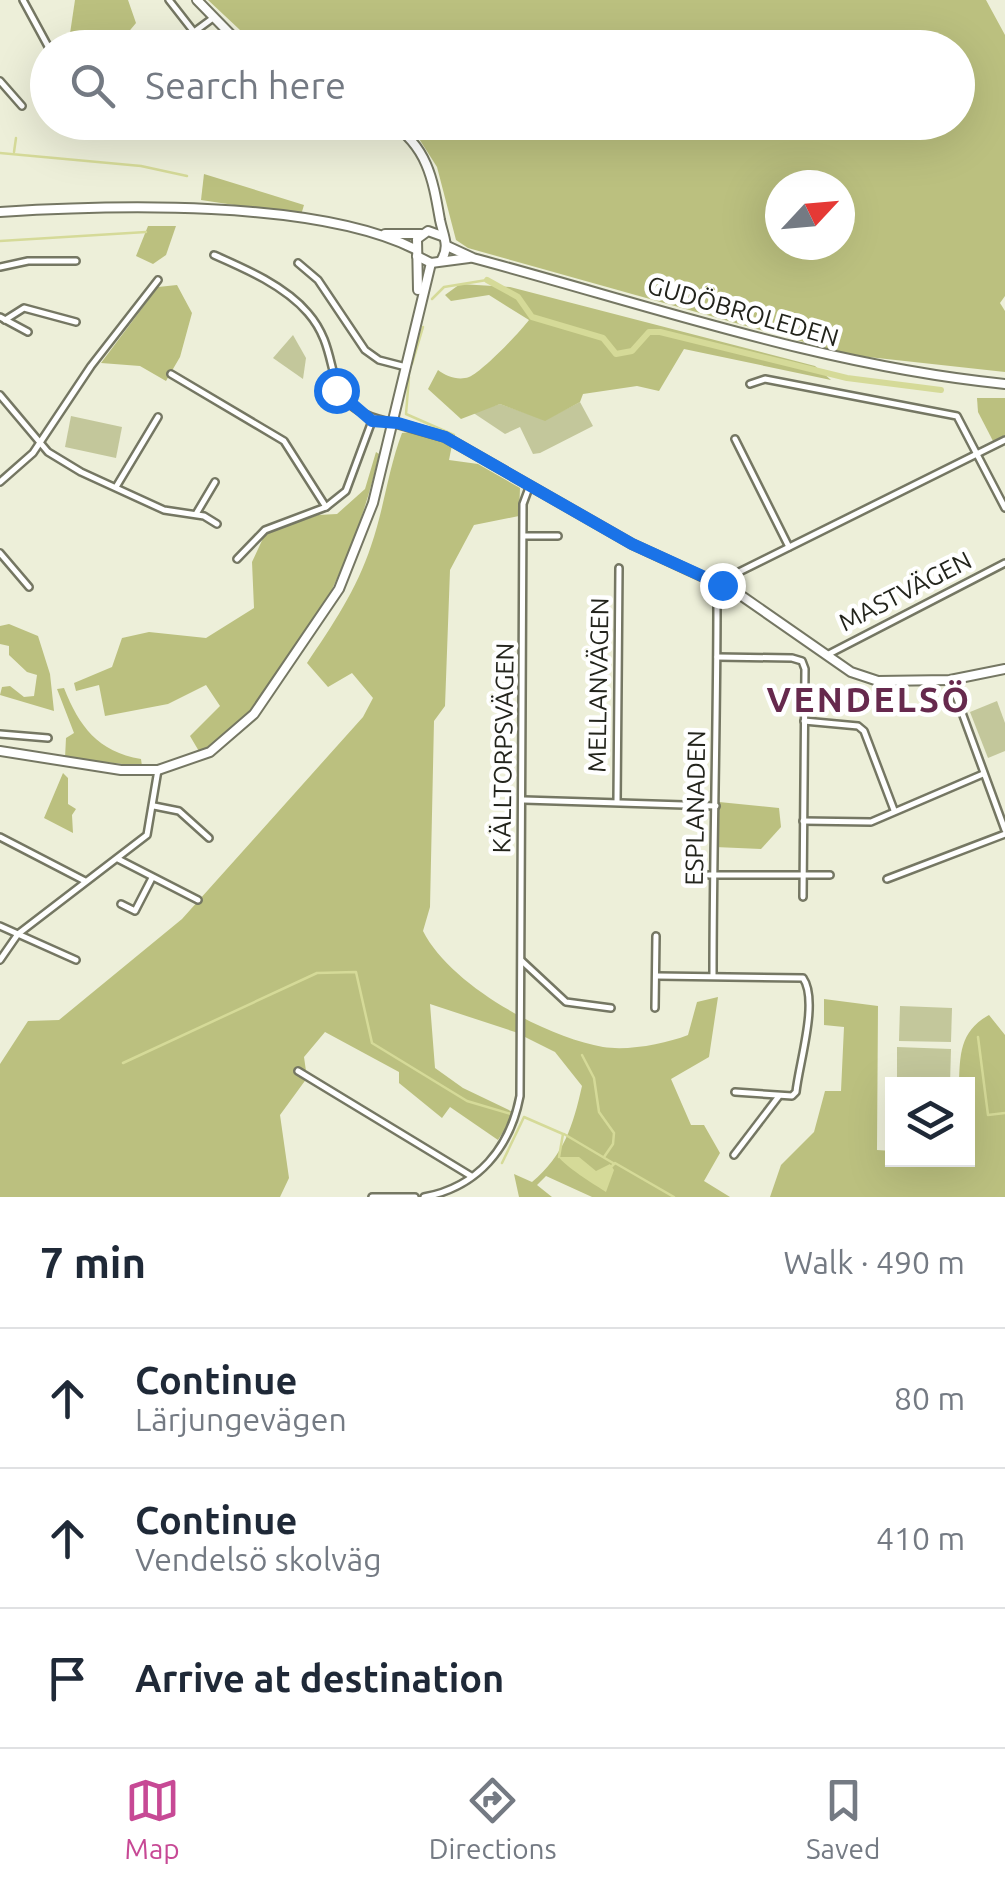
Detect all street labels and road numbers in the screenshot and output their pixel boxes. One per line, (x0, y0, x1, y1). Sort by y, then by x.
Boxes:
street label: GUDÖBROLEDEN (644, 270, 842, 352)
street label: MASTVÄGEN (834, 546, 976, 636)
street label: MELLANVÄGEN (582, 597, 614, 773)
street label: KÄLLTORPSVÄGEN (487, 642, 519, 854)
street label: ESPLANADEN (680, 730, 710, 886)

